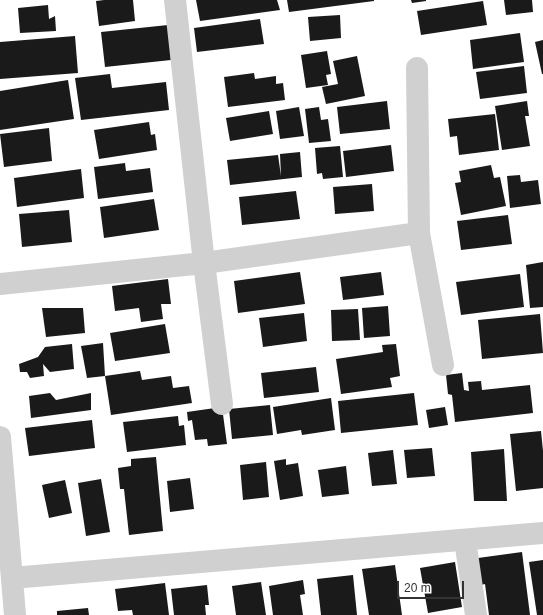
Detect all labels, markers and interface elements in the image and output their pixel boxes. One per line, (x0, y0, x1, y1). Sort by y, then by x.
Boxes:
scale bar (399, 573, 466, 599)
text: 20 m (404, 581, 431, 595)

